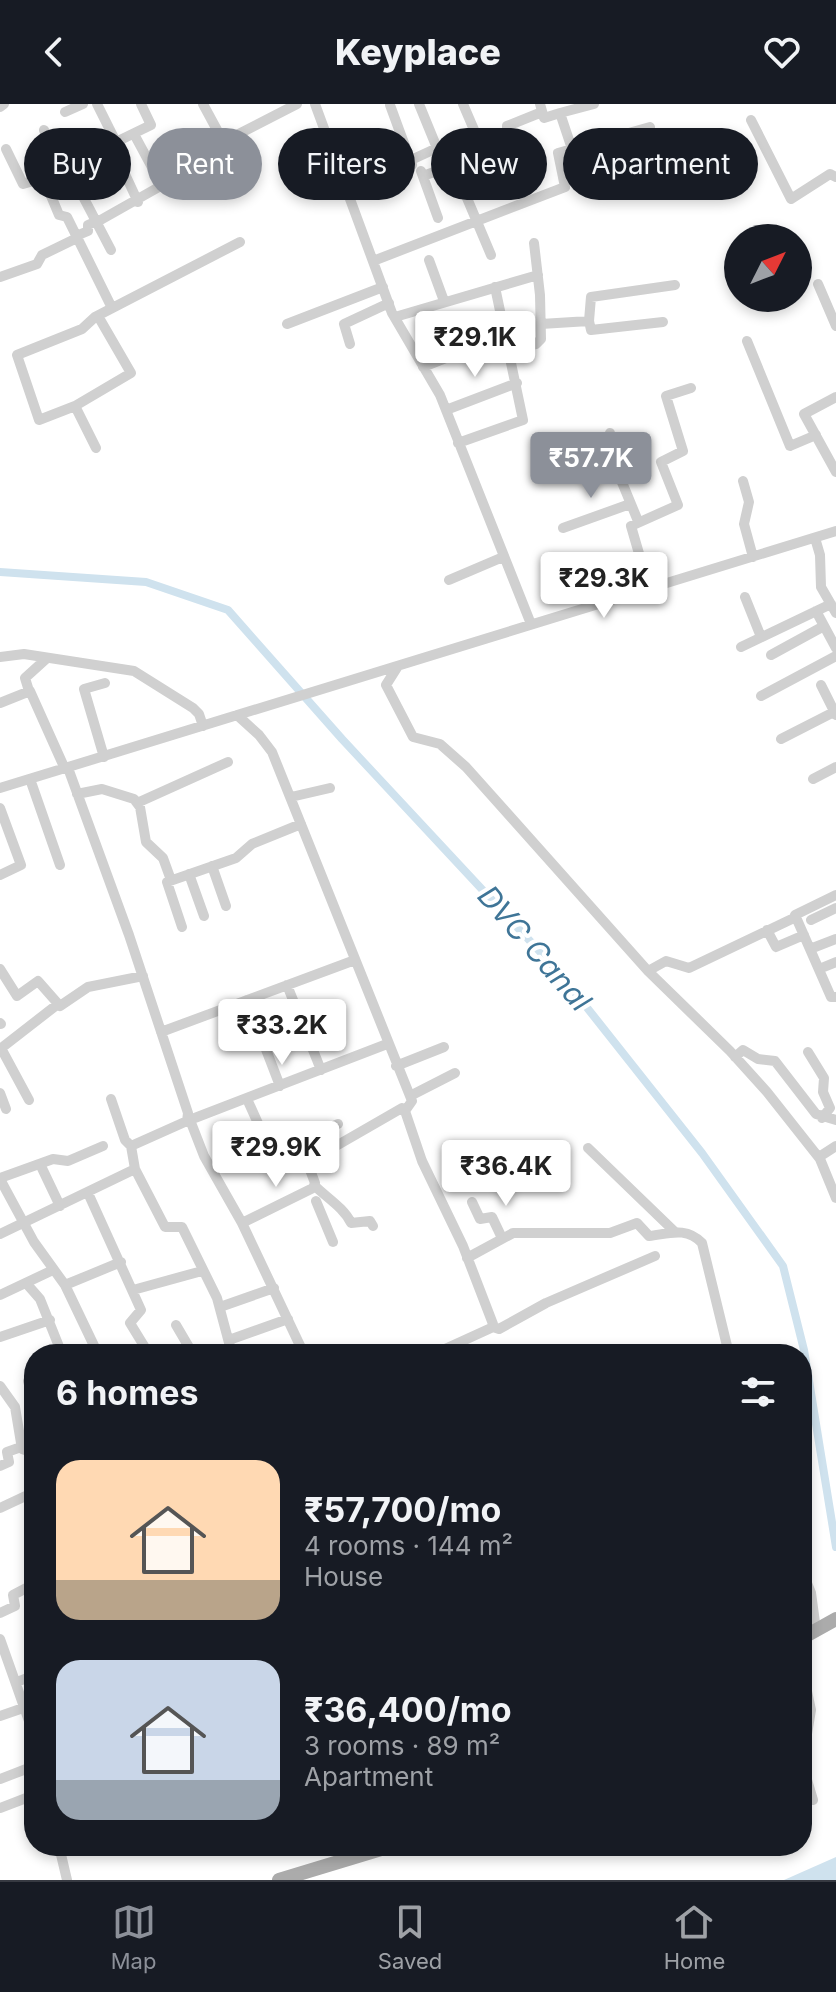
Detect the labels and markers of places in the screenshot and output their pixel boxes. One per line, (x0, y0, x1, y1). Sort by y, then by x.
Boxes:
pin: ₹29.1K (410, 311, 540, 379)
pin: ₹57.7K (526, 432, 656, 500)
pin: ₹29.3K (539, 552, 669, 620)
pin: ₹33.2K (217, 999, 347, 1067)
pin: ₹29.9K (211, 1121, 341, 1189)
pin: ₹36.4K (441, 1140, 571, 1208)

